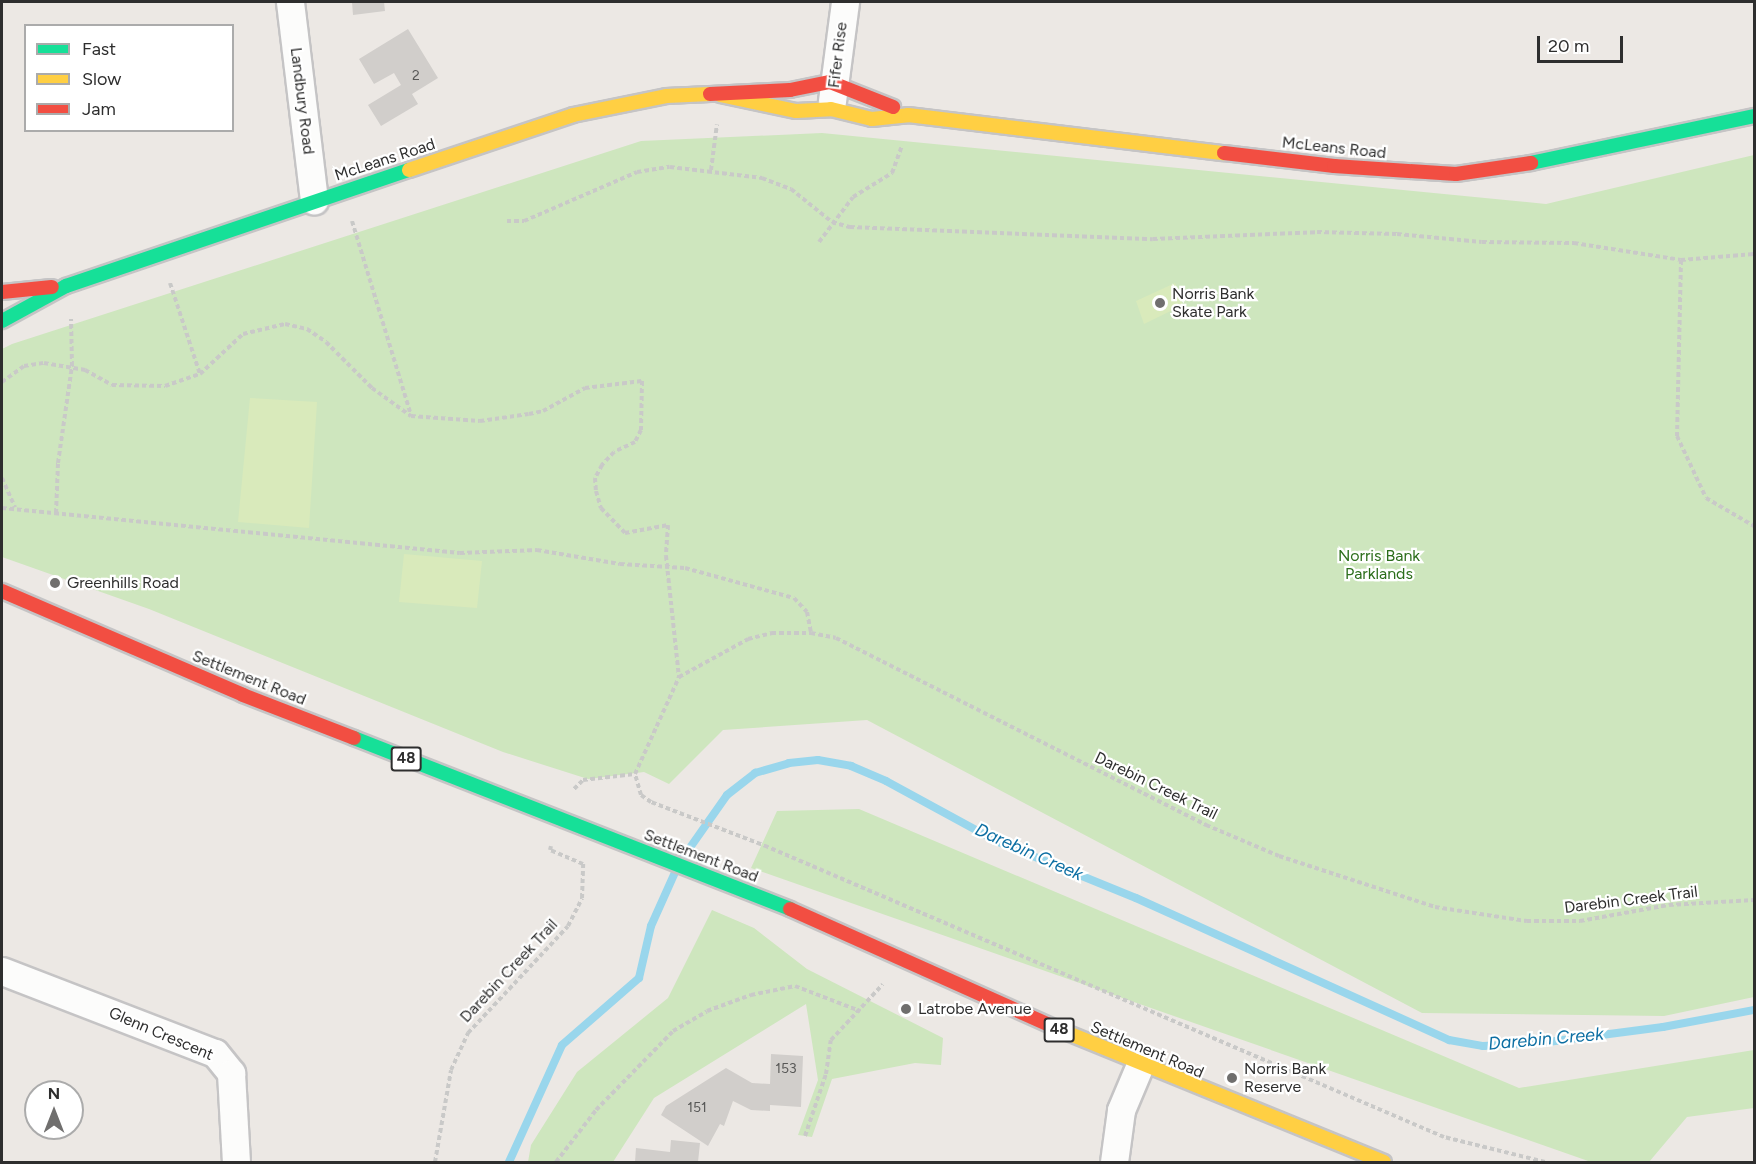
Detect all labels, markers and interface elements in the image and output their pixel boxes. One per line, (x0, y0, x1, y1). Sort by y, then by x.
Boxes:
street label: Fifer Rise (824, 21, 852, 89)
legend (24, 24, 234, 132)
scale bar (1540, 24, 1626, 62)
text: 20 m (1548, 35, 1589, 57)
text: Fast (82, 38, 116, 60)
street label: Landbury Road (286, 46, 318, 156)
text: Slow (82, 68, 121, 90)
house number: 2 (412, 68, 420, 84)
text: Jam (82, 98, 116, 120)
street label: McLeans Road (1281, 133, 1387, 163)
street label: McLeans Road (332, 135, 438, 185)
place label: Norris Bank Skate Park (1172, 284, 1254, 322)
marker: Norris Bank Skate Park (1153, 296, 1167, 310)
park label: Norris Bank Parklands (1338, 546, 1420, 584)
place label: Greenhills Road (67, 573, 179, 593)
marker: Greenhills Road (48, 576, 62, 590)
street label: Settlement Road (189, 646, 309, 710)
road number: 48 (390, 747, 422, 771)
street label: Darebin Creek Trail (1091, 748, 1221, 824)
water label: Darebin Creek (972, 819, 1086, 885)
street label: Settlement Road (641, 825, 761, 887)
street label: Darebin Creek Trail (1563, 882, 1699, 918)
street label: Darebin Creek Trail (456, 915, 562, 1027)
place label: Latrobe Avenue (918, 999, 1031, 1019)
marker: Latrobe Avenue (899, 1002, 913, 1016)
street label: Glenn Crescent (106, 1003, 216, 1065)
road number: 48 (1042, 1018, 1076, 1042)
street label: Settlement Road (1088, 1018, 1206, 1082)
water label: Darebin Creek (1487, 1023, 1605, 1055)
place label: Norris Bank Reserve (1244, 1059, 1326, 1097)
house number: 153 (775, 1061, 797, 1077)
marker: Norris Bank Reserve (1225, 1071, 1239, 1085)
north arrow (24, 1080, 84, 1140)
text: N (48, 1084, 60, 1103)
house number: 151 (687, 1100, 707, 1116)

